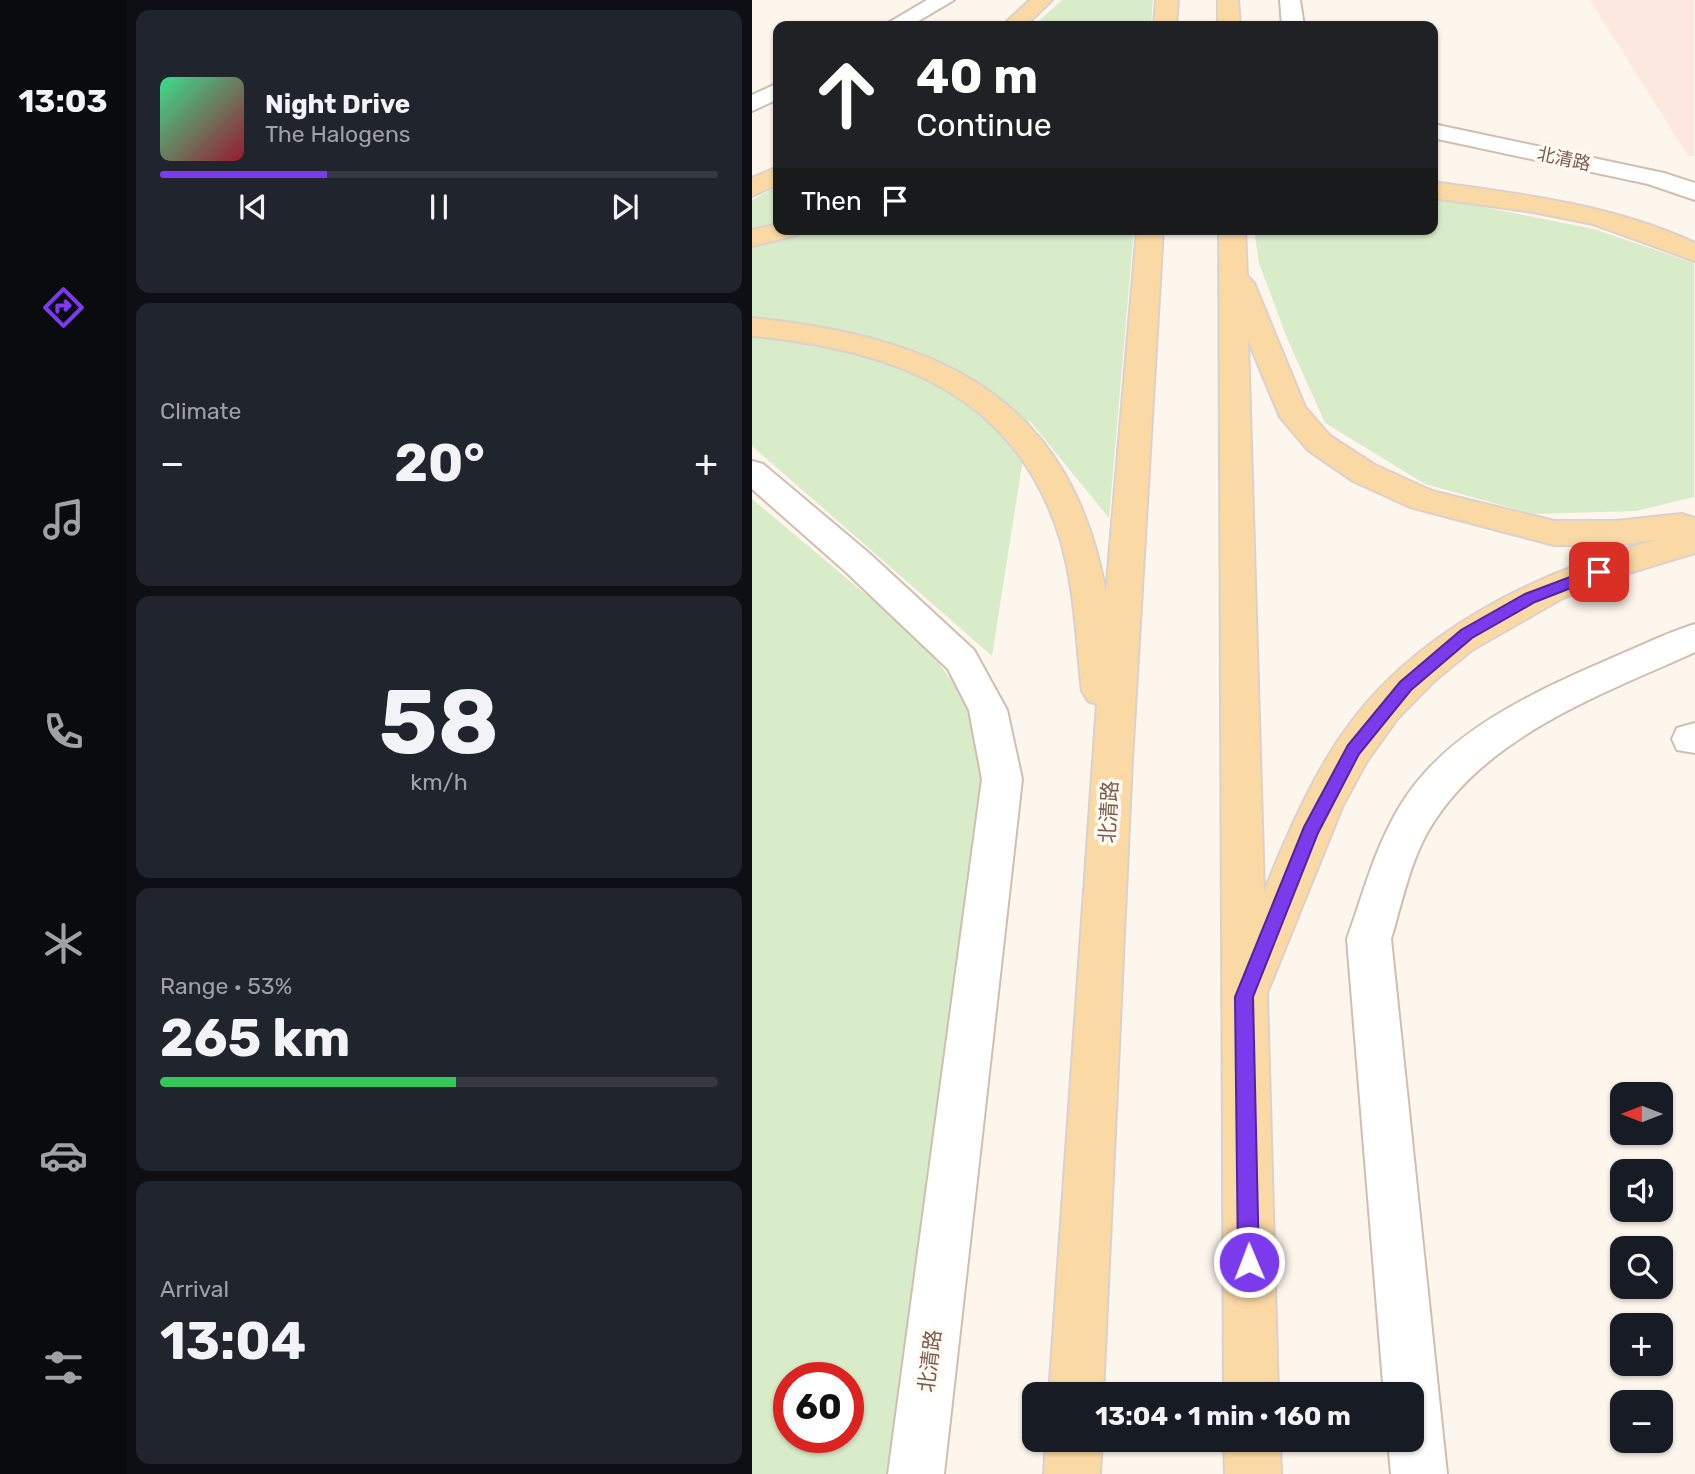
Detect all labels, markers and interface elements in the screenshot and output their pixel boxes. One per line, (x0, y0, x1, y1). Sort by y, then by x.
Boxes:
text: 40 m (916, 47, 1038, 105)
icon: ahead (801, 49, 892, 140)
text: 13:03 (18, 82, 108, 120)
text: Night Drive (265, 89, 410, 120)
text: Continue (916, 106, 1052, 144)
text: The Halogens (265, 120, 411, 148)
street label: 北清路 (1535, 143, 1593, 175)
icon: arrive (876, 182, 914, 220)
text: Then (801, 186, 862, 217)
icon: previous (234, 188, 272, 226)
icon: pause (420, 188, 458, 226)
icon: next (606, 188, 644, 226)
icon: directions (39, 283, 88, 332)
text: Climate (160, 397, 241, 425)
text: 20° (394, 432, 485, 494)
text: − (160, 440, 185, 486)
text: + (694, 440, 718, 486)
icon: music (39, 495, 88, 544)
pin (1569, 542, 1629, 602)
icon: arrive (1580, 553, 1618, 591)
text: 58 (379, 668, 499, 776)
icon: phone (39, 707, 88, 756)
text: km/h (410, 768, 468, 796)
street label: 北清路 (1094, 780, 1123, 844)
icon: climate (39, 919, 88, 968)
text: Range · 53% (160, 972, 292, 1000)
text: 265 km (160, 1007, 350, 1069)
north arrow (1610, 1082, 1672, 1144)
map controls (1610, 1082, 1673, 1453)
icon: car (39, 1131, 88, 1180)
button: sound (1610, 1159, 1673, 1222)
position arrow (1212, 1225, 1286, 1299)
button: search (1610, 1236, 1673, 1299)
text: Arrival (160, 1275, 229, 1303)
text: 13:04 (160, 1310, 306, 1372)
button: + (1610, 1313, 1673, 1376)
street label: 北清路 (913, 1328, 946, 1394)
icon: filters (39, 1343, 88, 1392)
speed limit sign: 60 (773, 1362, 864, 1453)
button: − (1610, 1390, 1673, 1453)
text: 13:04 · 1 min · 160 m (1095, 1401, 1351, 1432)

